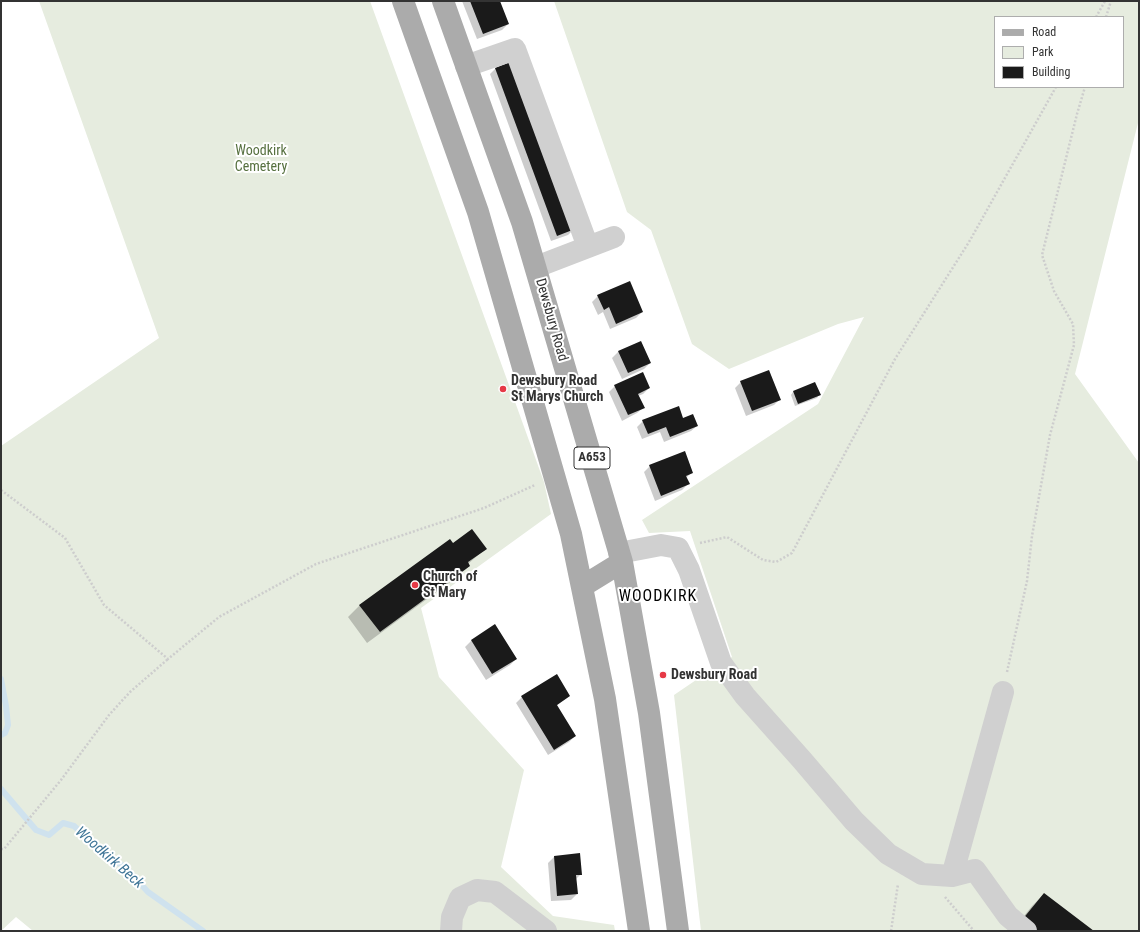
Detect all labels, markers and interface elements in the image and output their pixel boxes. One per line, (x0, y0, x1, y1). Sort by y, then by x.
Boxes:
legend (994, 16, 1124, 88)
text: Road (1032, 25, 1056, 39)
text: Park (1032, 45, 1053, 59)
text: Building (1032, 65, 1070, 79)
park label: Woodkirk Cemetery (235, 143, 287, 176)
street label: Dewsbury Road (531, 277, 571, 363)
place label: Dewsbury Road St Marys Church (511, 373, 603, 406)
marker: Dewsbury Road St Marys Church (498, 384, 508, 394)
road number: A653 (574, 447, 610, 469)
place label: Church of St Mary (423, 569, 477, 602)
marker: Church of St Mary (410, 580, 420, 590)
district label: WOODKIRK (619, 587, 697, 607)
place label: Dewsbury Road (671, 667, 757, 683)
marker: Dewsbury Road (658, 670, 668, 680)
water label: Woodkirk Beck (71, 823, 147, 893)

